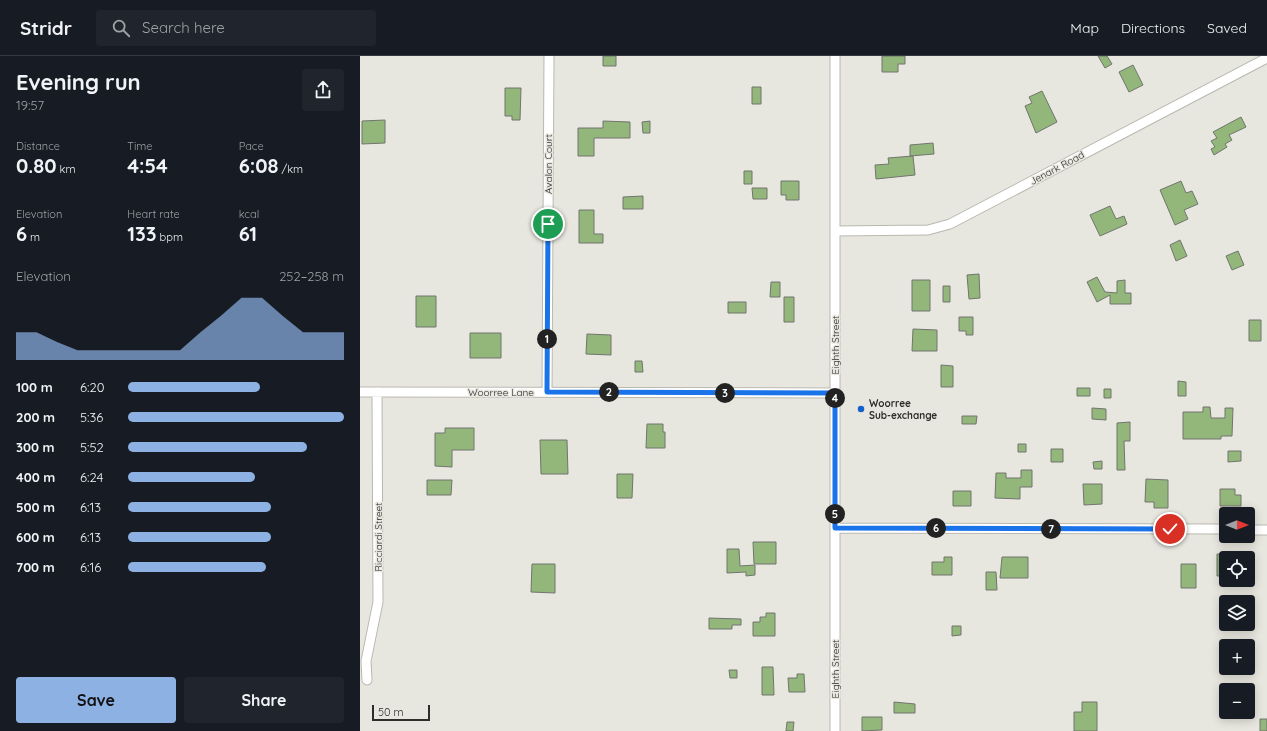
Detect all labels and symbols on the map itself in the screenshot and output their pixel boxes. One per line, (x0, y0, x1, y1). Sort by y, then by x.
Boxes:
street label: Avalon Court (542, 134, 555, 194)
street label: Jenark Road (1027, 148, 1087, 188)
pin (531, 207, 565, 241)
street label: Eighth Street (829, 315, 842, 374)
pin: 1 (537, 329, 557, 349)
pin: 2 (599, 382, 619, 402)
pin: 3 (715, 383, 735, 403)
street label: Woorree Lane (468, 386, 534, 399)
pin: 4 (825, 388, 845, 408)
place label: Woorree Sub-exchange (869, 397, 937, 422)
marker: Woorree Sub-exchange (856, 404, 866, 414)
street label: Ricciardi Street (372, 502, 385, 572)
pin: 5 (825, 504, 845, 524)
north arrow (1219, 507, 1255, 543)
pin (1153, 512, 1187, 546)
pin: 6 (926, 518, 946, 538)
pin: 7 (1041, 519, 1061, 539)
street label: Eighth Street (829, 639, 842, 698)
scale bar (372, 703, 430, 722)

